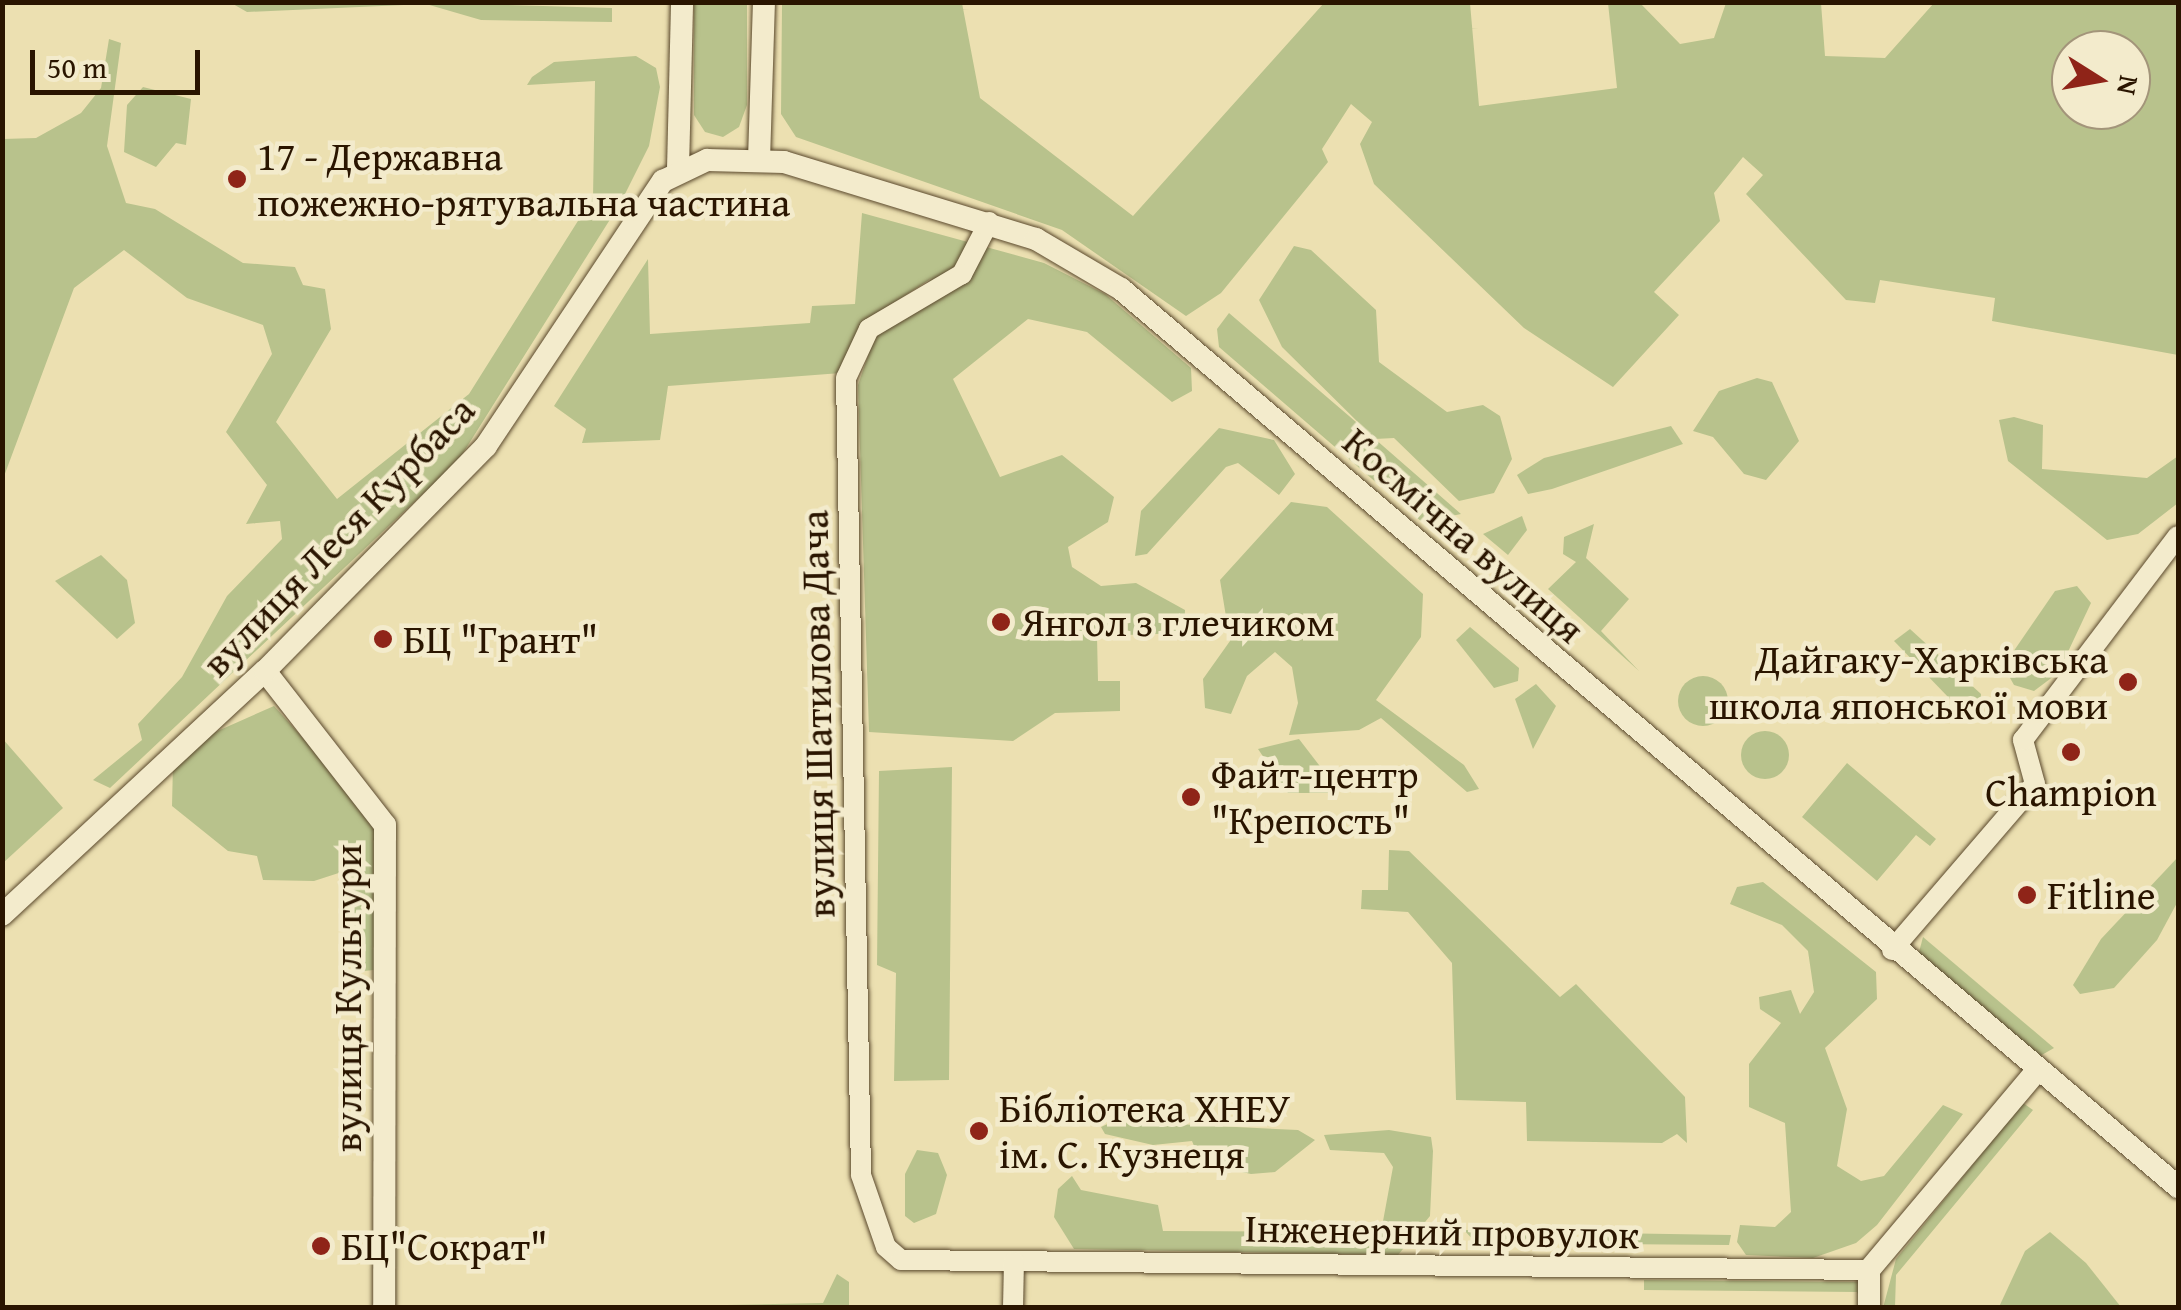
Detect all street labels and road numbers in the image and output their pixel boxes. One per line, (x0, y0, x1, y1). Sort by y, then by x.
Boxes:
street label: вулиця Леся Курбаса (192, 386, 484, 686)
street label: Космічна вулиця (1334, 417, 1594, 653)
street label: вулиця Шатилова Дача (789, 510, 845, 918)
street label: вулиця Культури (323, 844, 371, 1152)
street label: Інженерний провулок (1244, 1204, 1640, 1258)

